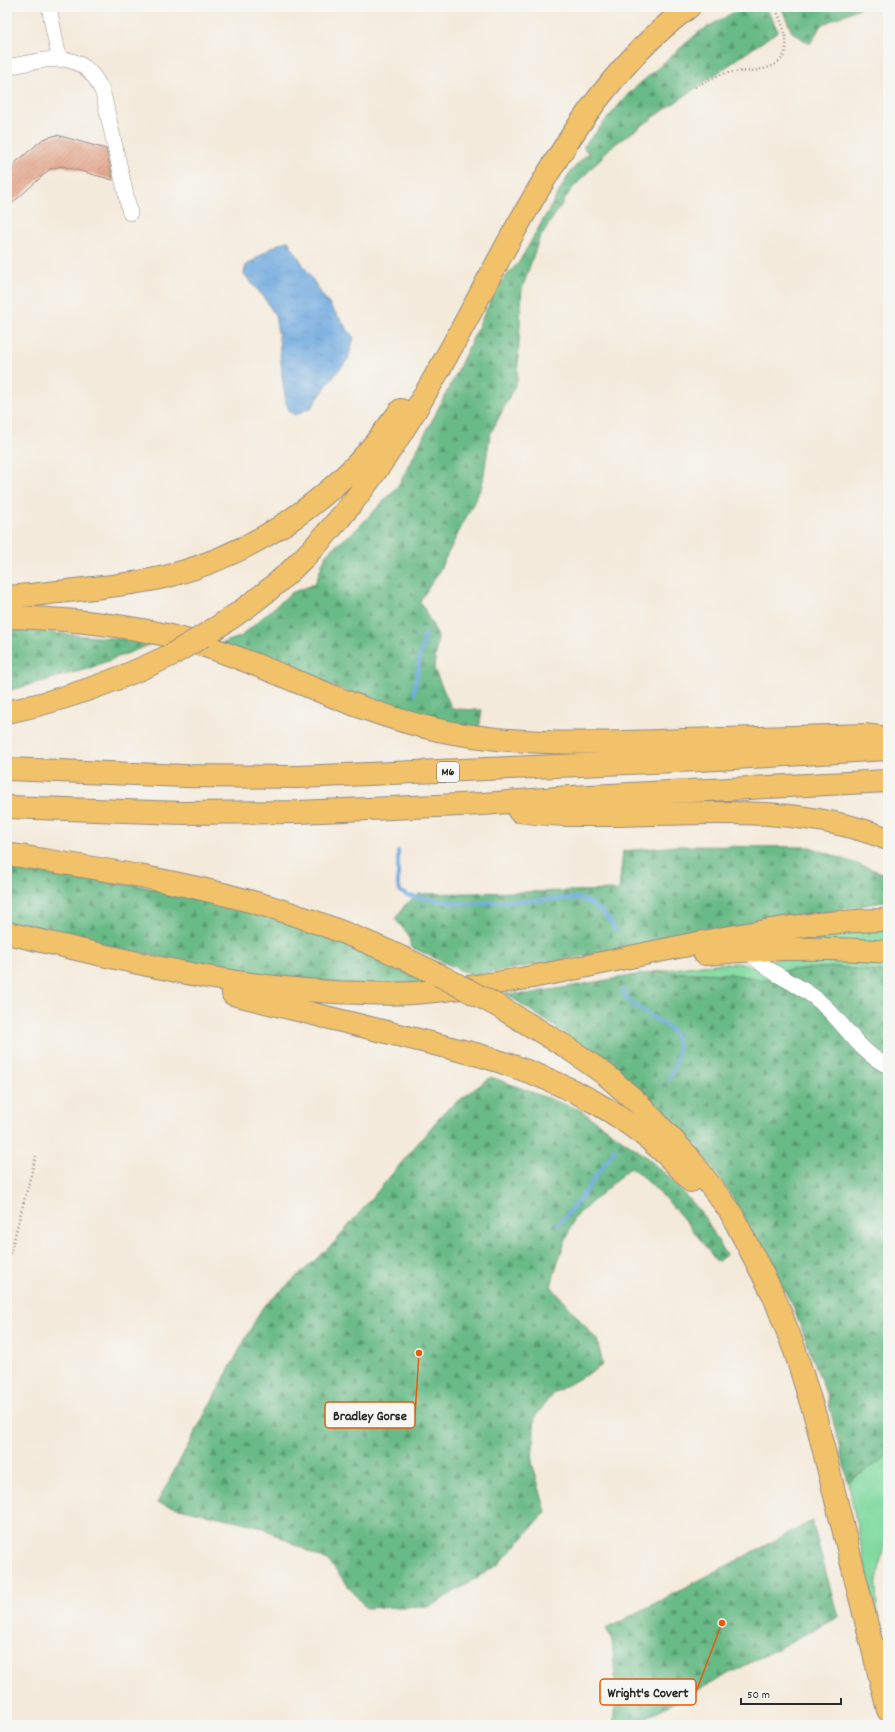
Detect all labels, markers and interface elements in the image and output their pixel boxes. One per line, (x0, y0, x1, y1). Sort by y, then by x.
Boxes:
road number: M6 (437, 762, 459, 782)
callout: Bradley Gorse (325, 1402, 415, 1428)
text: Bradley Gorse (333, 1407, 407, 1427)
callout: Wright's Covert (600, 1679, 696, 1705)
scale bar (741, 1680, 841, 1706)
text: Wright's Covert (608, 1684, 689, 1704)
text: 50 m (747, 1687, 770, 1704)

